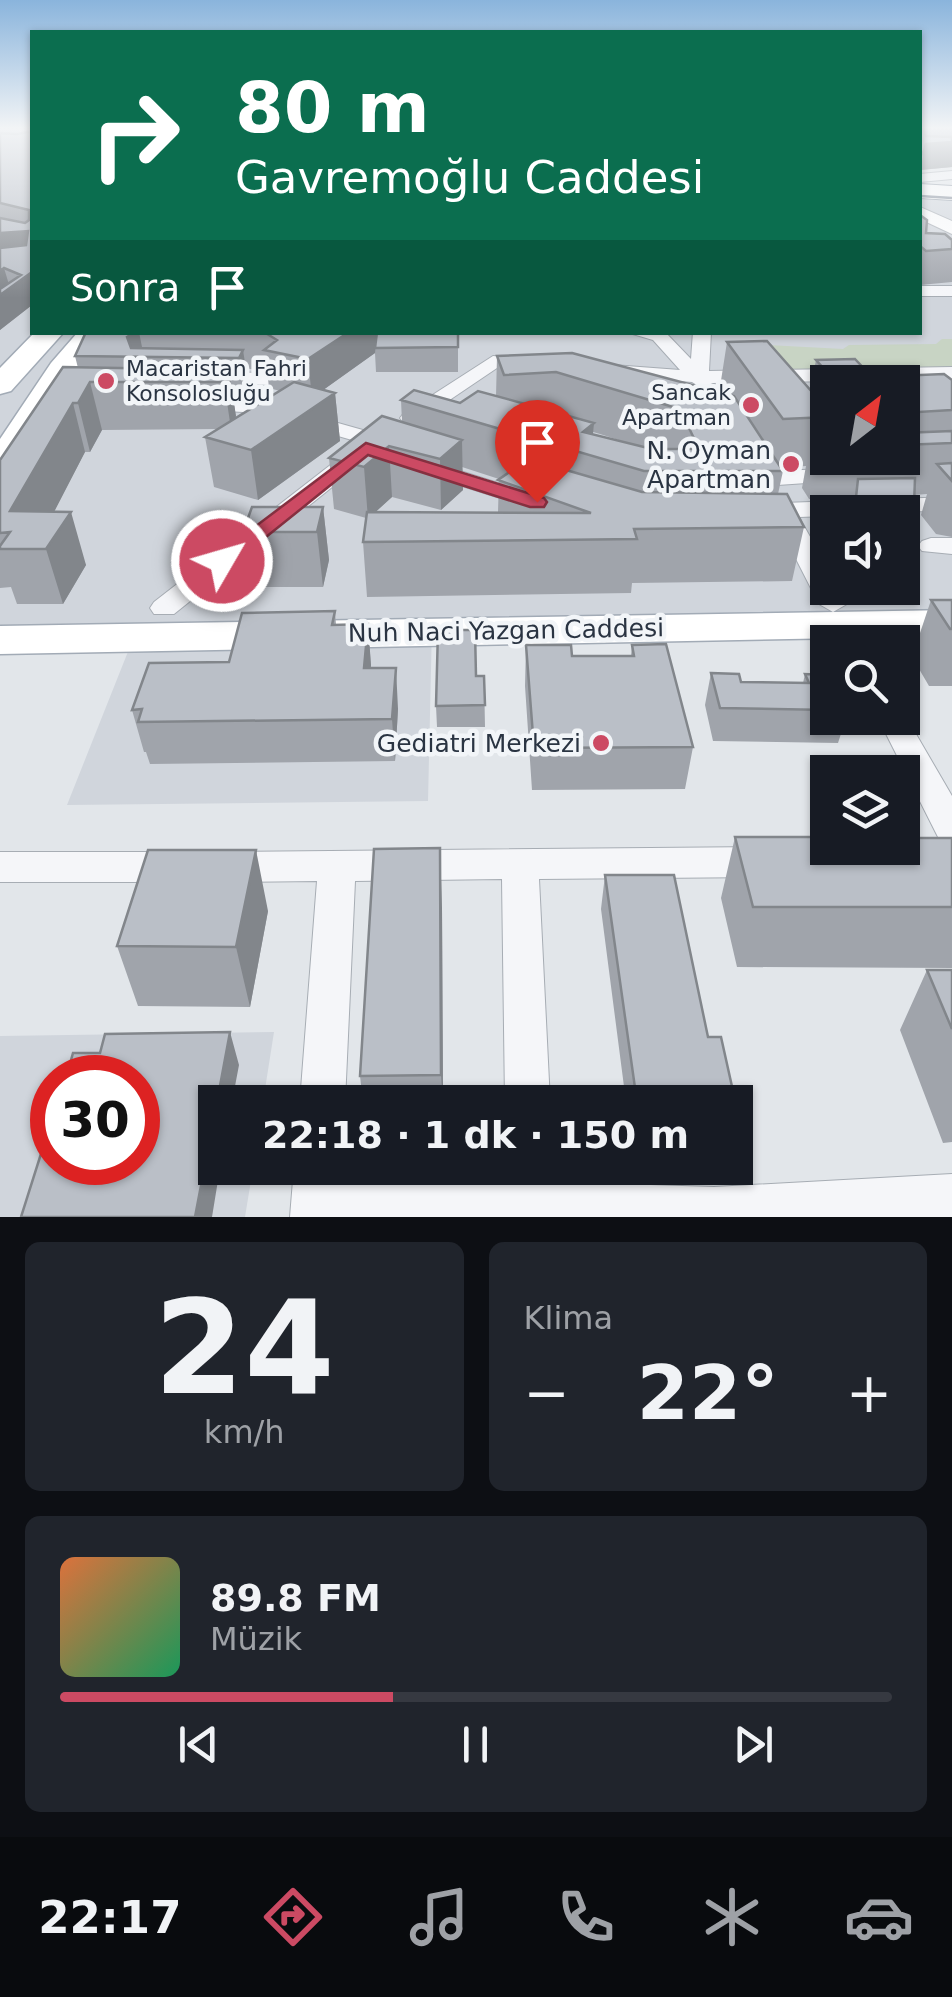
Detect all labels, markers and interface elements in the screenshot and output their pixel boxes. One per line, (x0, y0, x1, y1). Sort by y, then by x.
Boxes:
text: 80 m (235, 67, 430, 149)
icon: right (70, 70, 200, 200)
text: Gavremoğlu Caddesi (235, 151, 704, 204)
icon: arrive (200, 260, 255, 315)
text: Sonra (70, 266, 180, 310)
place label: Macaristan Fahri Konsolosluğu (126, 356, 307, 406)
north arrow (810, 365, 920, 475)
map controls (810, 365, 920, 865)
marker: Macaristan Fahri Konsolosluğu (95, 370, 117, 392)
place label: Sancak Apartman (622, 380, 731, 430)
marker: Sancak Apartman (740, 394, 762, 416)
pin (495, 400, 580, 503)
icon: arrive (510, 415, 565, 470)
place label: N. Oyman Apartman (646, 436, 771, 494)
marker: N. Oyman Apartman (780, 453, 802, 475)
button: sound (810, 495, 920, 605)
position arrow (170, 509, 274, 613)
street label: Nuh Naci Yazgan Caddesi (348, 613, 664, 648)
button: search (810, 625, 920, 735)
place label: Gediatri Merkezi (377, 729, 581, 758)
marker: Gediatri Merkezi (590, 732, 612, 754)
button: layers (810, 755, 920, 865)
speed limit sign: 30 (30, 1055, 160, 1185)
text: 22:18 · 1 dk · 150 m (262, 1113, 689, 1157)
text: 24 (154, 1272, 335, 1424)
text: Klima (524, 1299, 613, 1337)
text: 22° (637, 1349, 779, 1437)
text: − (524, 1361, 570, 1425)
text: + (846, 1361, 892, 1425)
text: km/h (204, 1413, 285, 1451)
text: 89.8 FM (210, 1576, 381, 1620)
text: Müzik (210, 1620, 302, 1658)
icon: previous (171, 1717, 226, 1772)
icon: pause (448, 1717, 503, 1772)
icon: next (726, 1717, 781, 1772)
icon: directions (258, 1882, 328, 1952)
icon: music (404, 1882, 474, 1952)
icon: phone (551, 1882, 621, 1952)
icon: climate (697, 1882, 767, 1952)
icon: car (844, 1882, 914, 1952)
text: 22:17 (38, 1891, 181, 1944)

